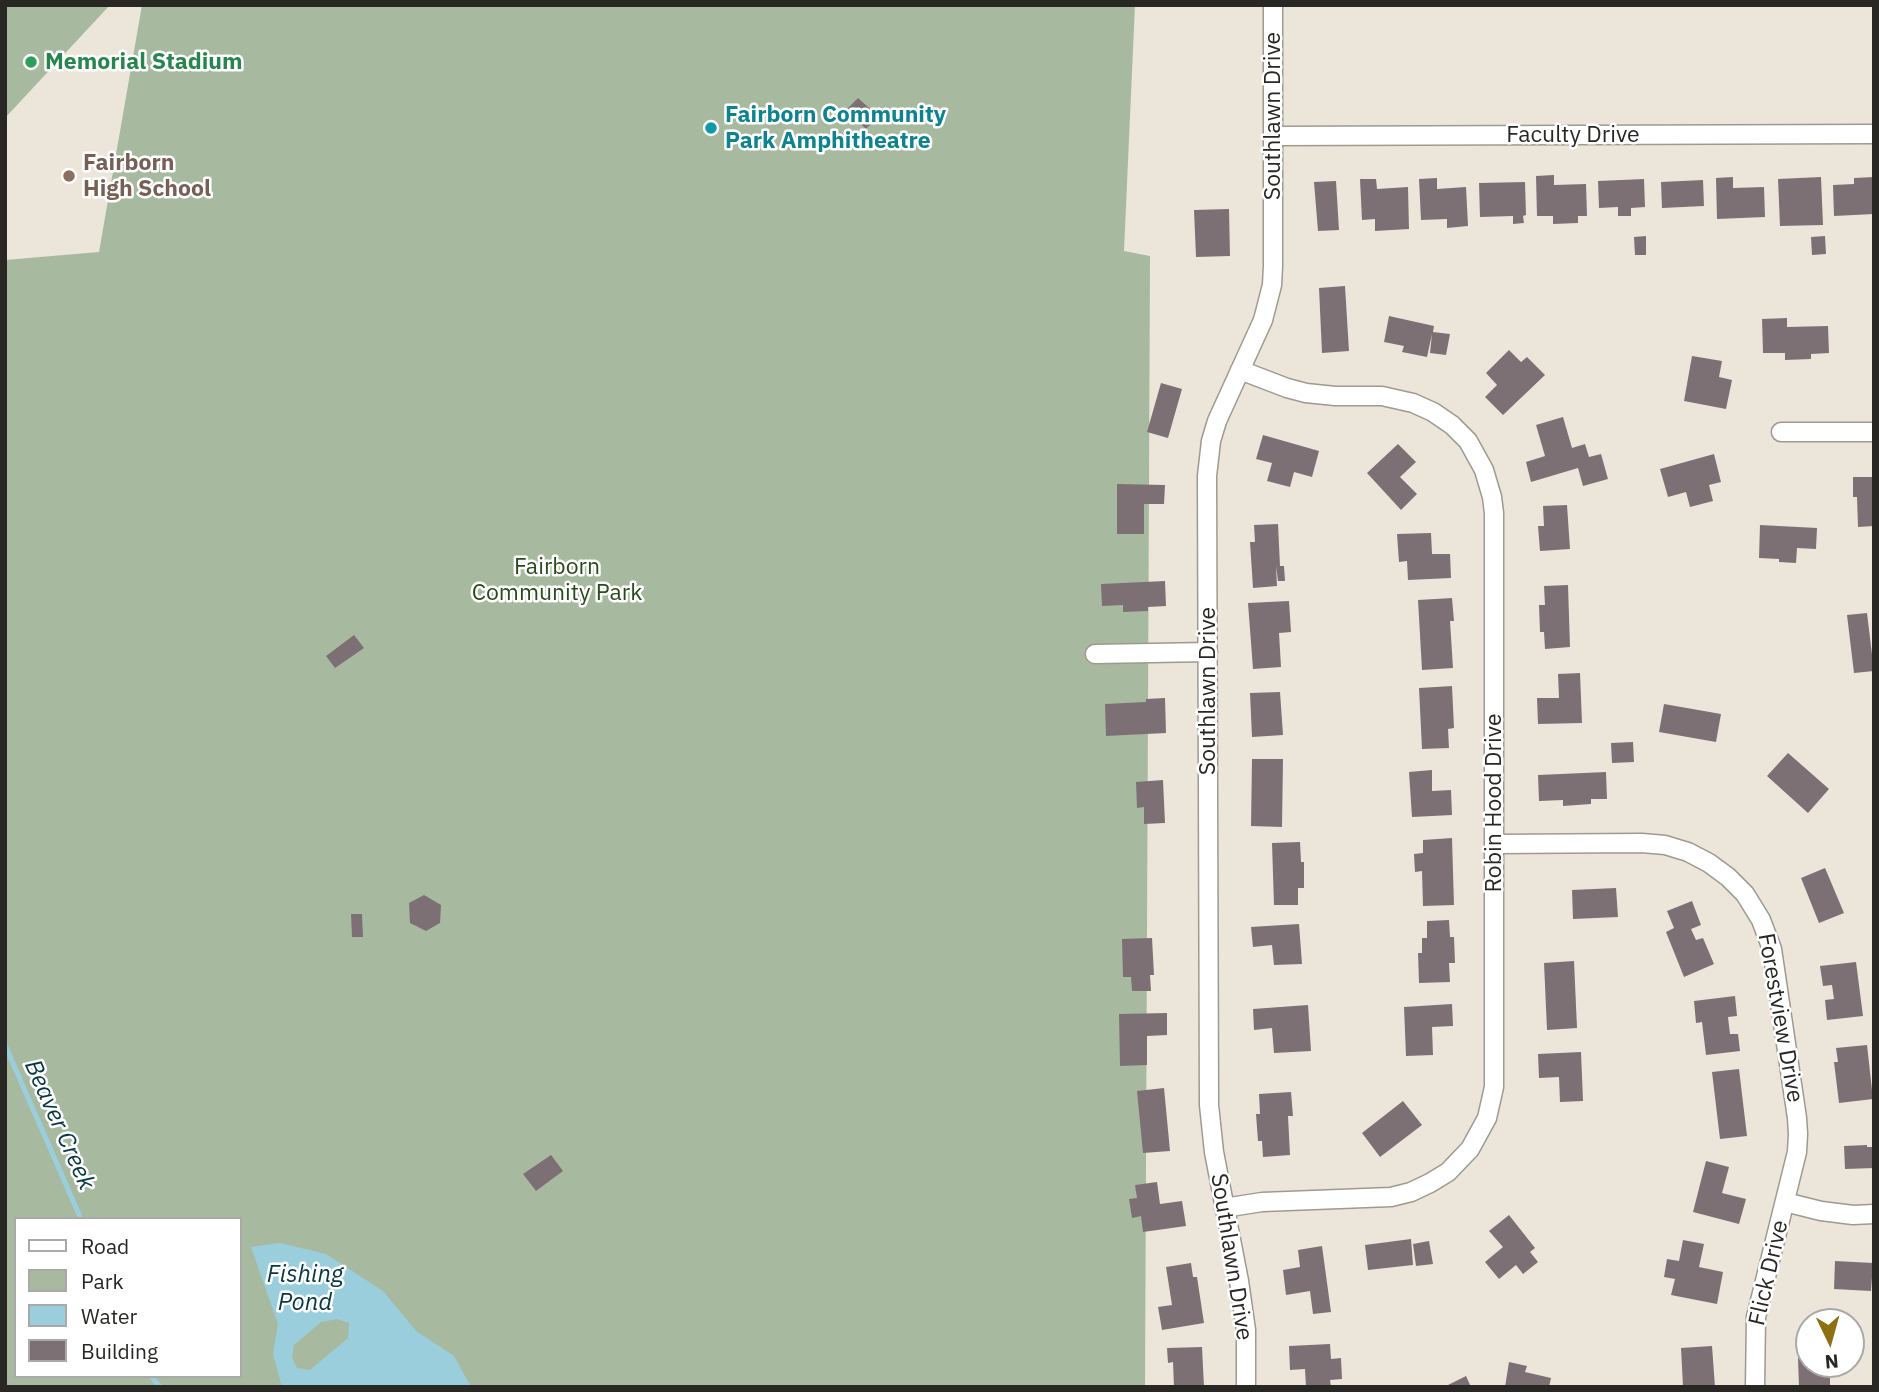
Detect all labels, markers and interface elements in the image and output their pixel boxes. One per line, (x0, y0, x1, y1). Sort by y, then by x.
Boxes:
street label: Southlawn Drive (1259, 32, 1287, 200)
place label: Memorial Stadium (45, 48, 243, 76)
marker: Memorial Stadium (23, 54, 39, 70)
place label: Fairborn Community Park Amphitheatre (725, 101, 946, 155)
marker: Fairborn Community Park Amphitheatre (703, 120, 719, 136)
street label: Faculty Drive (1506, 121, 1640, 149)
place label: Fairborn High School (83, 149, 211, 203)
marker: Fairborn High School (61, 168, 77, 184)
park label: Fairborn Community Park (472, 553, 642, 607)
street label: Southlawn Drive (1194, 607, 1222, 775)
street label: Robin Hood Drive (1480, 713, 1508, 893)
street label: Forestview Drive (1752, 931, 1808, 1105)
water label: Beaver Creek (18, 1056, 100, 1194)
street label: Southlawn Drive (1204, 1172, 1258, 1342)
legend (14, 1217, 242, 1378)
street label: Flick Drive (1743, 1218, 1795, 1328)
text: Road (81, 1232, 129, 1260)
water label: Fishing Pond (267, 1261, 343, 1317)
text: Park (81, 1267, 124, 1295)
text: Water (81, 1302, 137, 1330)
north arrow (1795, 1308, 1865, 1378)
text: Building (81, 1337, 158, 1365)
text: N (1824, 1349, 1840, 1374)

